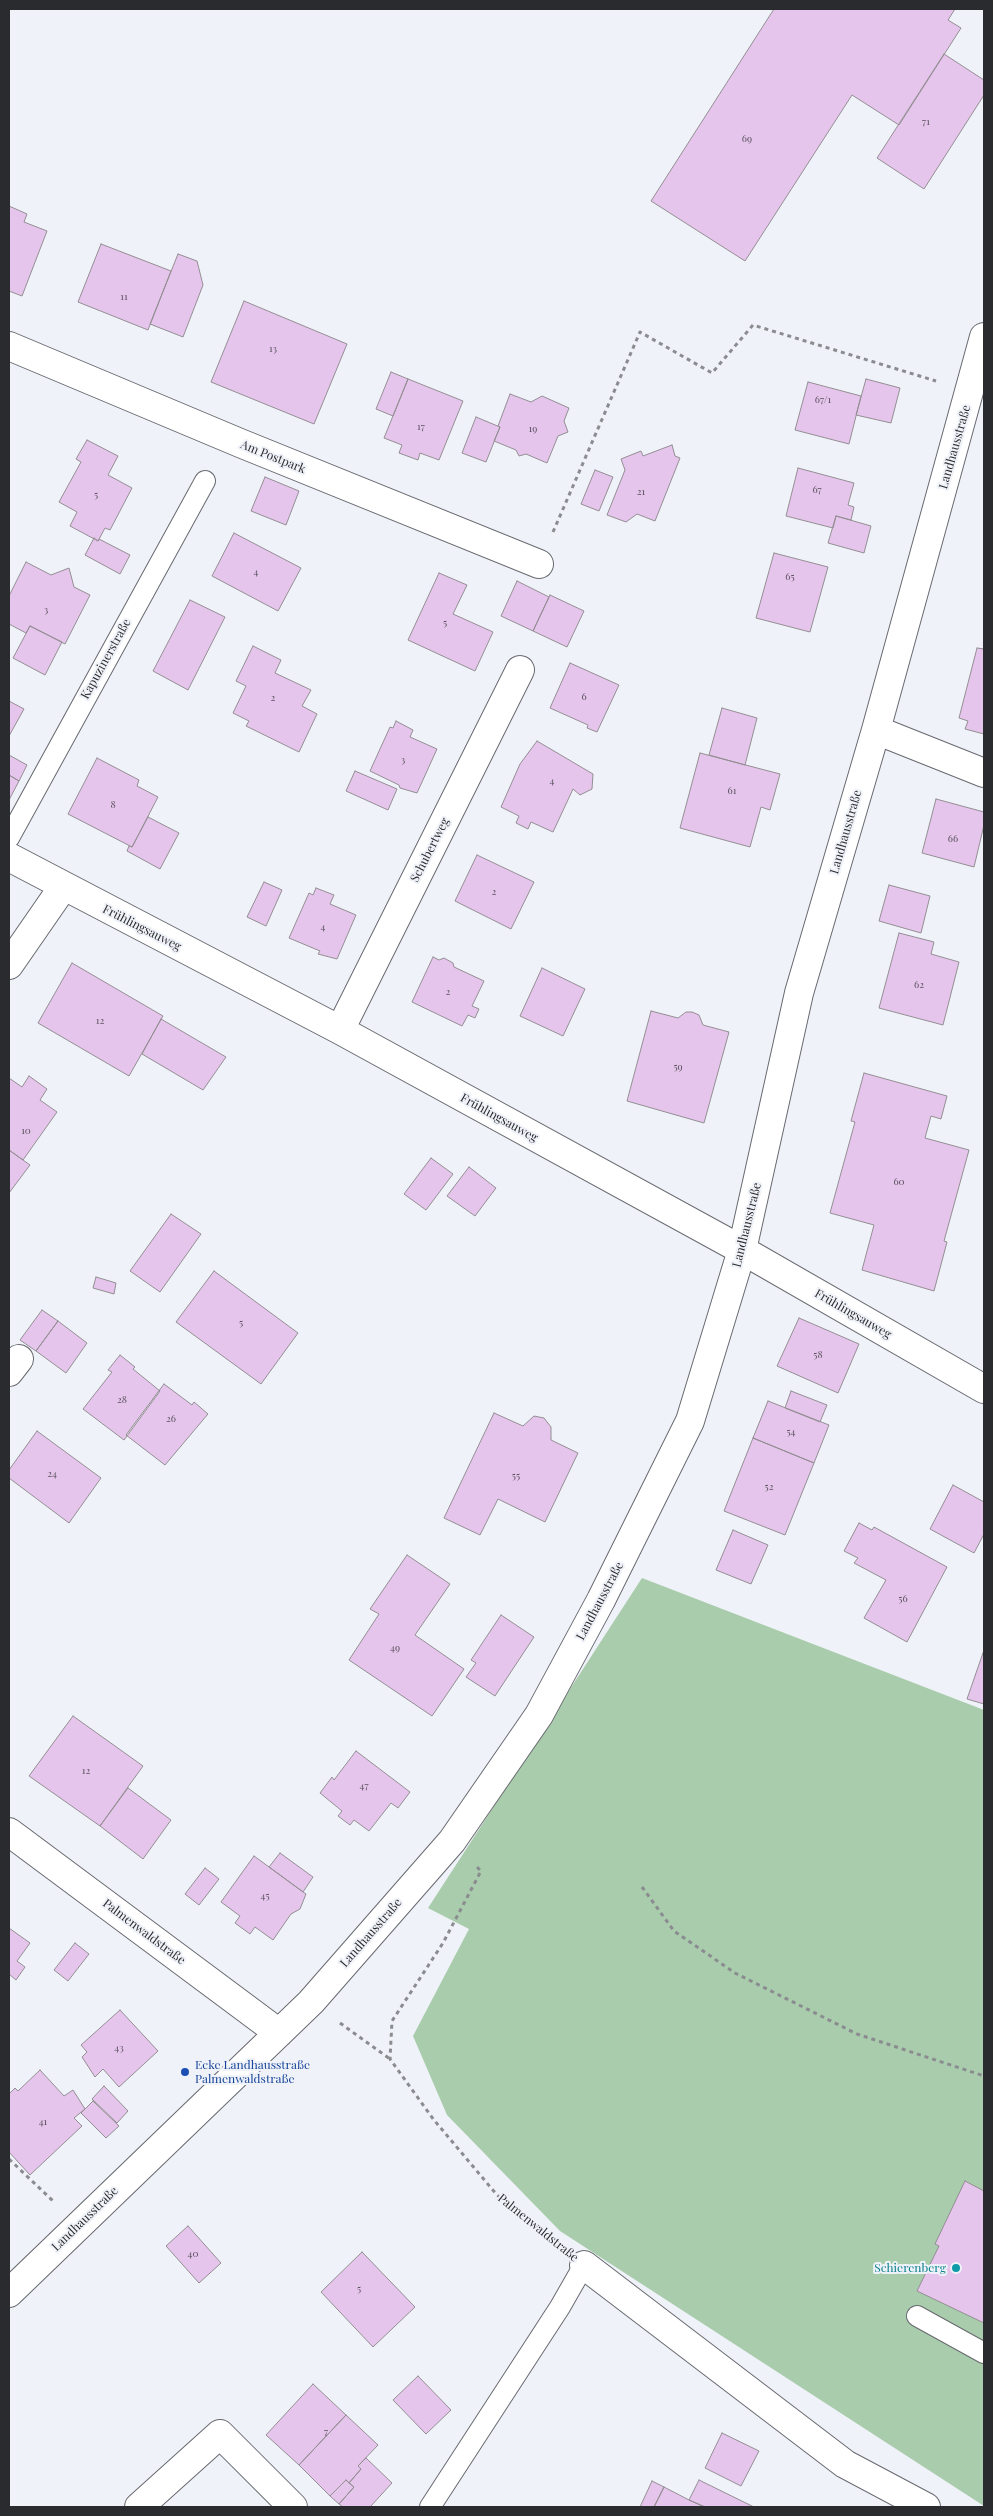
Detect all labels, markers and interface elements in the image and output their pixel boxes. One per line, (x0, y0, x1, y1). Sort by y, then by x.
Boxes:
house number: 71 (922, 116, 930, 128)
house number: 69 (742, 133, 752, 145)
house number: 11 (120, 291, 128, 303)
house number: 13 (269, 343, 277, 355)
house number: 67/1 (815, 394, 831, 406)
street label: Landhausstraße (936, 403, 974, 491)
house number: 17 (417, 421, 425, 433)
house number: 19 (529, 423, 537, 435)
street label: Am Postpark (238, 437, 308, 477)
house number: 67 (812, 484, 822, 496)
house number: 21 (637, 486, 645, 498)
house number: 5 (94, 489, 98, 501)
house number: 4 (254, 566, 258, 578)
house number: 65 (785, 571, 795, 583)
house number: 3 (44, 604, 48, 616)
street label: Kapuzinerstraße (78, 616, 134, 702)
house number: 5 (443, 617, 447, 629)
house number: 6 (581, 691, 587, 703)
house number: 2 (271, 692, 275, 704)
house number: 3 (401, 754, 405, 766)
house number: 4 (550, 775, 554, 787)
house number: 61 (728, 785, 736, 797)
street label: Landhausstraße (827, 788, 865, 876)
house number: 8 (110, 799, 116, 811)
street label: Schubertweg (408, 815, 452, 885)
house number: 66 (948, 833, 958, 845)
house number: 2 (492, 886, 496, 898)
street label: Frühlingsauweg (100, 902, 184, 954)
house number: 4 (321, 921, 325, 933)
house number: 62 (914, 979, 924, 991)
house number: 2 (446, 986, 450, 998)
house number: 12 (96, 1015, 104, 1027)
house number: 59 (673, 1061, 683, 1073)
street label: Frühlingsauweg (458, 1091, 540, 1145)
house number: 10 (21, 1125, 31, 1137)
house number: 60 (893, 1176, 905, 1188)
street label: Landhausstraße (730, 1181, 764, 1269)
street label: Frühlingsauweg (812, 1286, 894, 1342)
house number: 5 (239, 1317, 243, 1329)
house number: 58 (813, 1349, 823, 1361)
house number: 28 (117, 1394, 127, 1406)
house number: 26 (166, 1413, 176, 1425)
house number: 54 (786, 1426, 796, 1438)
house number: 24 (47, 1468, 57, 1480)
house number: 55 (512, 1470, 520, 1482)
house number: 52 (765, 1481, 773, 1493)
street label: Landhausstraße (573, 1559, 627, 1643)
house number: 56 (898, 1593, 908, 1605)
house number: 49 (390, 1642, 400, 1654)
house number: 12 (82, 1765, 90, 1777)
house number: 47 (360, 1780, 368, 1792)
house number: 45 (260, 1890, 270, 1902)
street label: Palmenwaldstraße (100, 1896, 188, 1968)
street label: Landhausstraße (337, 1896, 405, 1970)
house number: 43 (114, 2042, 124, 2054)
place label: Ecke Landhausstraße Palmenwaldstraße (195, 2058, 310, 2086)
marker: Ecke Landhausstraße Palmenwaldstraße (179, 2066, 191, 2078)
house number: 41 (39, 2116, 47, 2128)
street label: Landhausstraße (49, 2184, 121, 2254)
street label: Palmenwaldstraße (495, 2191, 581, 2265)
house number: 40 (188, 2248, 198, 2260)
place label: Schierenberg (874, 2261, 946, 2275)
marker: Schierenberg (950, 2262, 962, 2274)
house number: 5 (357, 2283, 361, 2295)
house number: 7 (324, 2426, 328, 2438)

